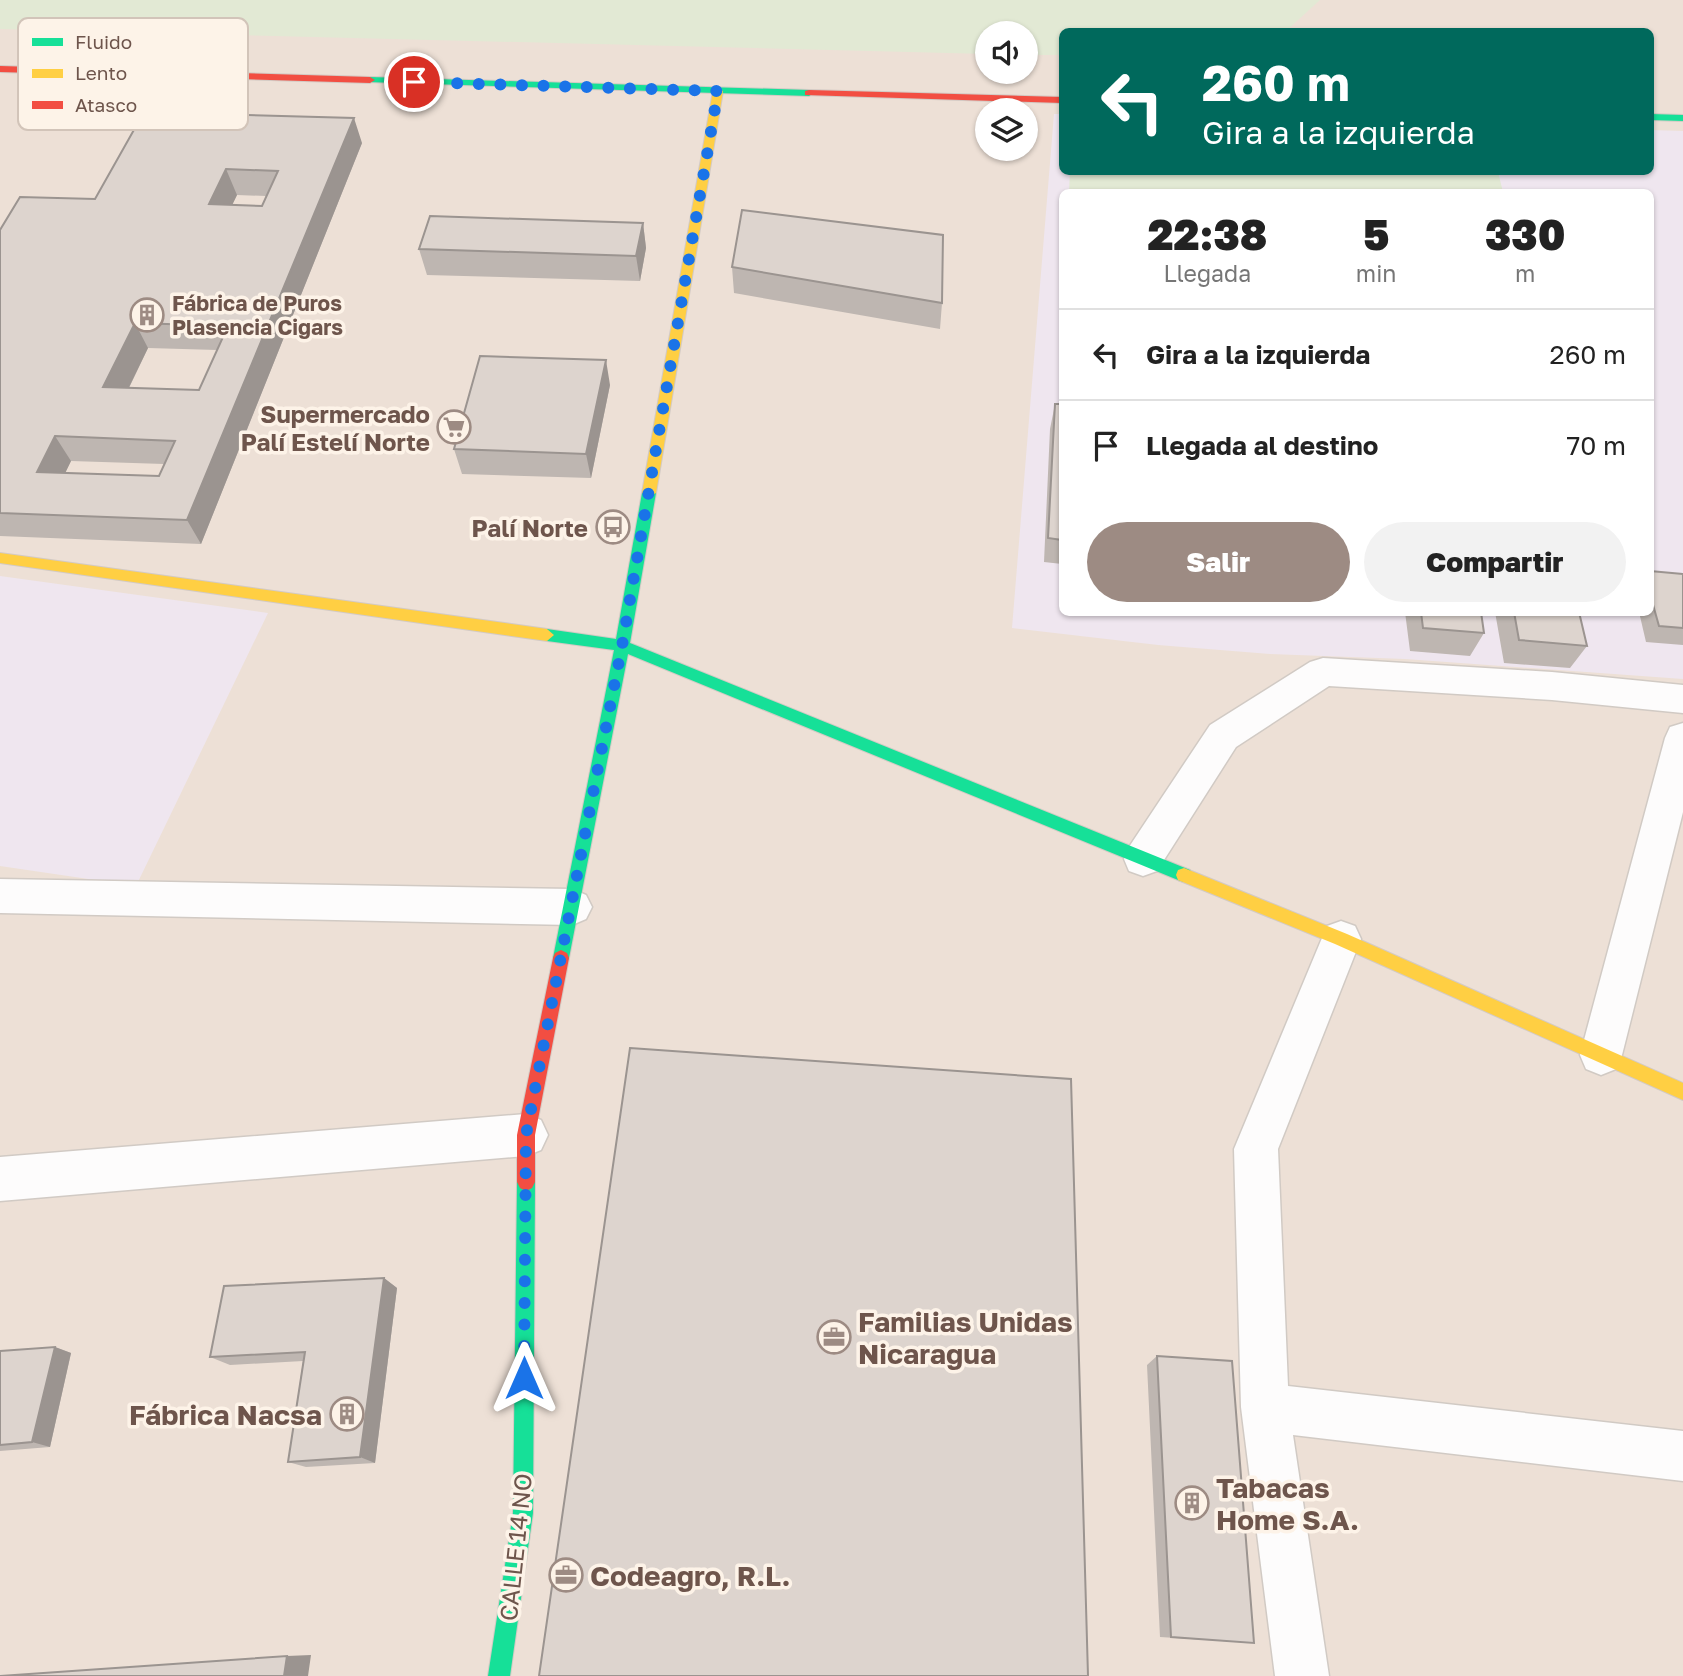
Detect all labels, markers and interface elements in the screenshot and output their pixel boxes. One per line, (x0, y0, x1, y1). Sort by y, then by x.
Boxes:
legend (18, 18, 248, 130)
map controls (975, 21, 1038, 161)
button: sound (975, 21, 1038, 84)
text: Fluido (75, 30, 132, 53)
pin (384, 52, 444, 112)
text: 260 m (1202, 53, 1350, 112)
icon: left (1087, 56, 1178, 147)
text: Lento (75, 61, 127, 84)
icon: arrive (395, 63, 433, 101)
text: Atasco (75, 93, 137, 116)
button: layers (975, 98, 1038, 161)
text: Gira a la izquierda (1202, 113, 1475, 151)
text: 22:38 (1147, 209, 1267, 259)
text: 5 (1363, 209, 1389, 259)
text: 330 (1485, 209, 1566, 259)
text: Llegada (1164, 259, 1251, 287)
text: min (1356, 259, 1396, 287)
text: m (1515, 259, 1535, 287)
place label: Fábrica de Puros Plasencia Cigars (172, 290, 343, 340)
building icon: Fábrica de Puros Plasencia Cigars (128, 296, 166, 334)
icon: left (1087, 336, 1125, 374)
text: Gira a la izquierda (1146, 339, 1370, 370)
text: 260 m (1550, 339, 1626, 370)
place label: Supermercado Palí Estelí Norte (241, 399, 430, 456)
supermarket icon: Supermercado Palí Estelí Norte (435, 408, 473, 446)
icon: arrive (1087, 427, 1125, 465)
text: Llegada al destino (1146, 430, 1378, 461)
text: 70 m (1567, 430, 1626, 461)
bus stop icon: Palí Norte (594, 508, 632, 546)
place label: Palí Norte (472, 513, 588, 542)
button: Salir (1087, 522, 1350, 602)
button: Compartir (1364, 522, 1626, 602)
place label: Familias Unidas Nicaragua (858, 1305, 1073, 1370)
office icon: Familias Unidas Nicaragua (815, 1318, 853, 1356)
position arrow (487, 1341, 561, 1415)
building icon: Fábrica Nacsa (328, 1395, 366, 1433)
place label: Fábrica Nacsa (129, 1398, 322, 1431)
place label: Tabacas Home S.A. (1216, 1471, 1359, 1536)
street label: CALLE 14 NO (493, 1472, 537, 1622)
building icon: Tabacas Home S.A. (1173, 1484, 1211, 1522)
office icon: Codeagro, R.L. (547, 1556, 585, 1594)
place label: Codeagro, R.L. (590, 1559, 790, 1592)

